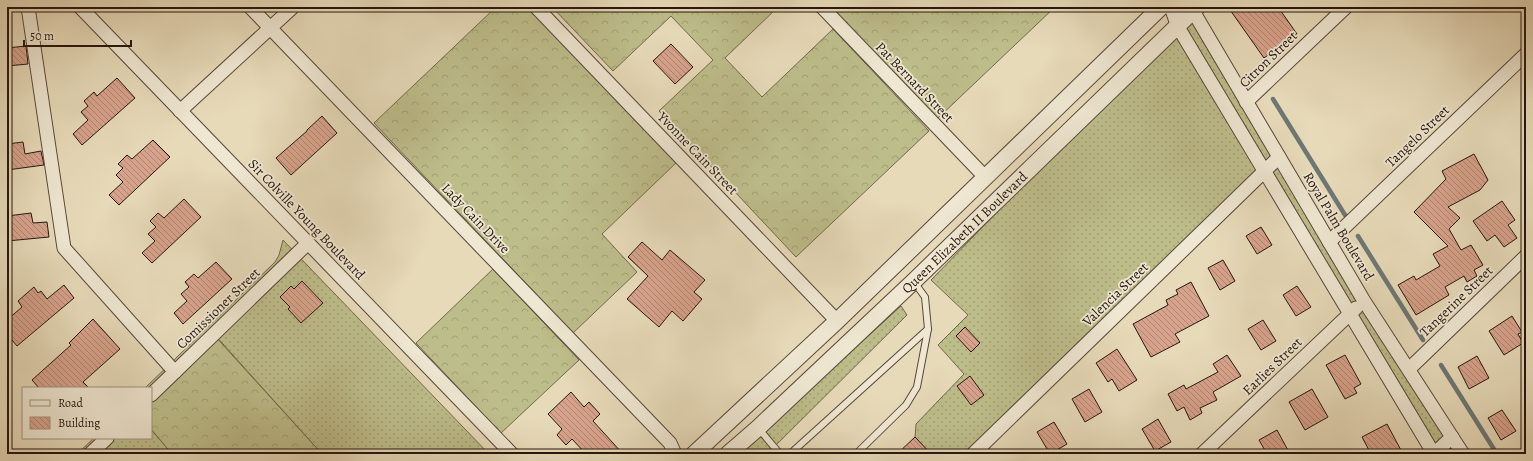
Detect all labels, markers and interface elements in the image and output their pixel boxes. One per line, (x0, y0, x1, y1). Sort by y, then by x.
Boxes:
scale bar (24, 22, 131, 48)
street label: Citron Street (1235, 27, 1302, 92)
text: 50 m (30, 28, 54, 44)
street label: Pat Bernard Street (871, 38, 958, 127)
street label: Tangelo Street (1381, 101, 1454, 172)
street label: Yvonne Cain Street (652, 107, 742, 199)
street label: Sir Colville Young Boulevard (244, 155, 370, 284)
street label: Queen Elizabeth II Boulevard (898, 167, 1032, 298)
street label: Royal Palm Boulevard (1299, 169, 1379, 284)
street label: Lady Cain Drive (437, 179, 514, 258)
street label: Valencia Street (1077, 258, 1153, 331)
street label: Tangerine Street (1416, 261, 1497, 341)
street label: Comissioner Street (172, 263, 265, 353)
street label: Earlies Street (1238, 333, 1307, 400)
legend (22, 387, 152, 439)
text: Road (58, 395, 84, 411)
text: Building (58, 415, 100, 431)

